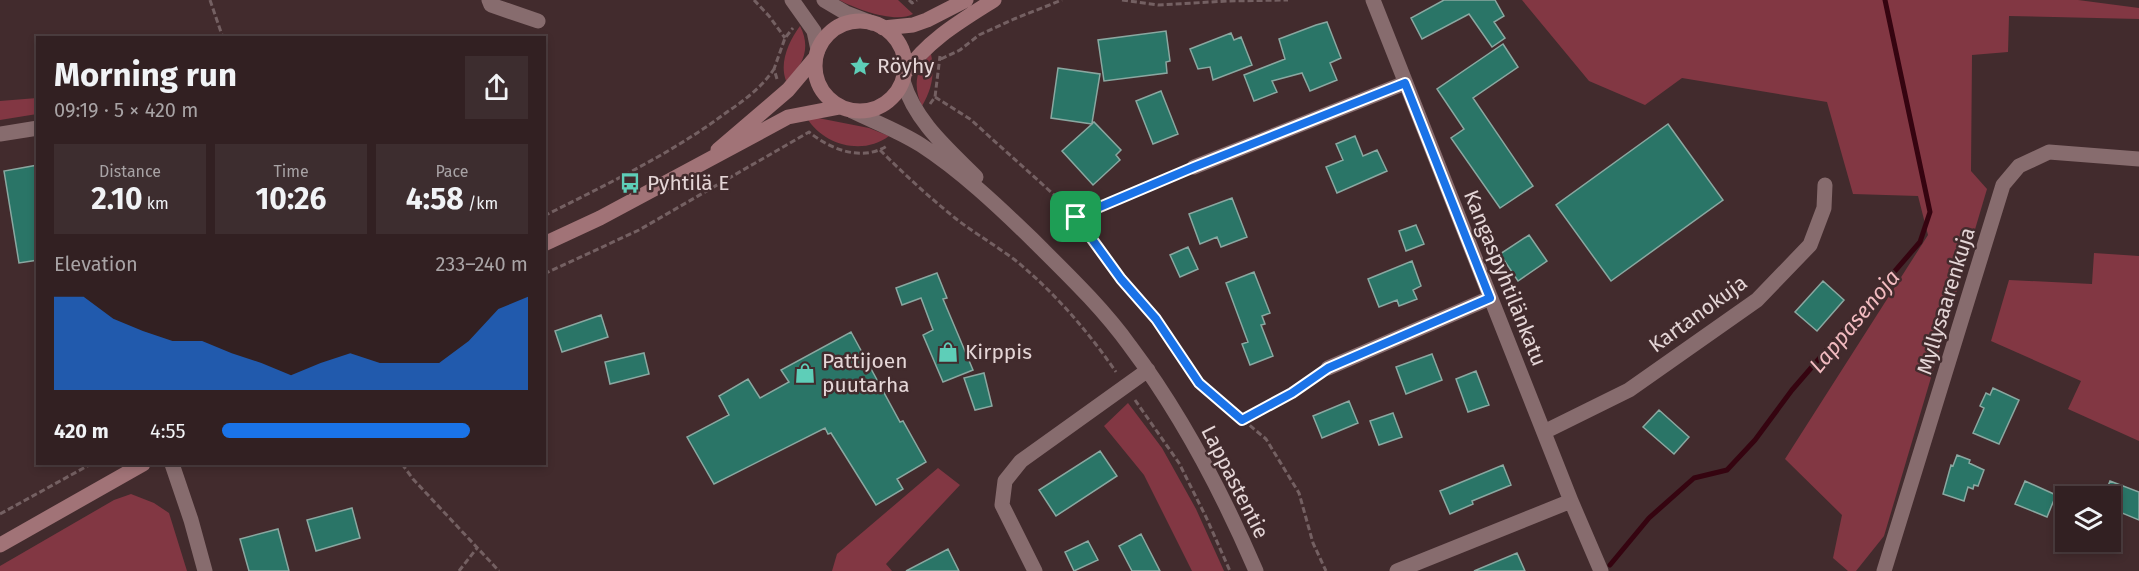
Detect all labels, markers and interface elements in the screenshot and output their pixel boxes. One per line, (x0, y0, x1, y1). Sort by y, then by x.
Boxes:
place label: Röyhy (877, 53, 935, 79)
place icon: Röyhy (848, 54, 872, 78)
text: Morning run (54, 55, 237, 95)
button: share (465, 56, 528, 119)
text: 09:19 · 5 × 420 m (54, 98, 198, 122)
text: Distance (99, 162, 161, 181)
text: Time (273, 162, 309, 181)
text: Pace (435, 162, 469, 181)
place label: Pyhtilä E (647, 170, 730, 196)
bus stop icon: Pyhtilä E (618, 171, 642, 195)
text: 2.10 (91, 181, 143, 217)
text: 10:26 (255, 181, 327, 217)
text: 4:58 (406, 181, 464, 217)
street label: Kangaspyhtilänkatu (1458, 186, 1552, 370)
pin (1050, 191, 1101, 242)
text: km (143, 194, 169, 213)
text: /km (464, 194, 498, 213)
icon: arrive (1059, 200, 1092, 233)
street label: Myllysaarenkuja (1911, 224, 1981, 378)
text: Elevation (54, 252, 138, 276)
text: 233–240 m (435, 252, 528, 276)
water label: Lappasenoja (1803, 264, 1905, 378)
street label: Kartanokuja (1644, 270, 1752, 358)
place label: Kirppis (965, 339, 1032, 365)
shop icon: Kirppis (936, 340, 960, 364)
place label: Pattijoen puutarha (822, 348, 910, 398)
shop icon: Pattijoen puutarha (793, 361, 817, 385)
text: 420 m (54, 419, 109, 443)
text: 4:55 (150, 419, 185, 443)
street label: Lappastentie (1195, 421, 1275, 543)
map controls (2055, 486, 2121, 552)
button: layers (2055, 486, 2121, 552)

